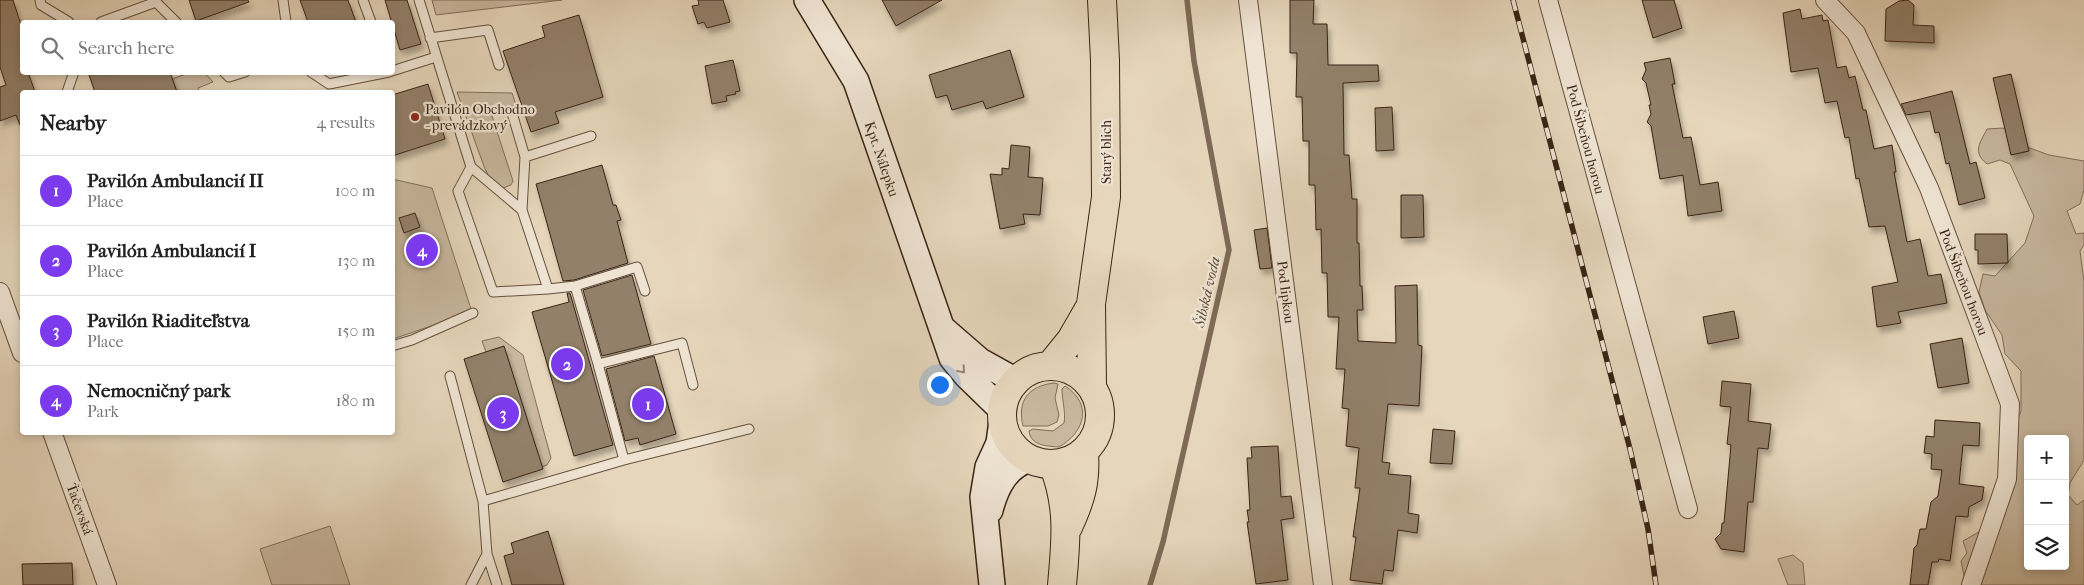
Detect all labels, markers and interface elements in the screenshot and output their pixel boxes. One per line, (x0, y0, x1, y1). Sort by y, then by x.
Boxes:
search box (20, 20, 395, 75)
icon: search (38, 34, 66, 62)
text: Search here (78, 37, 174, 59)
street label: Pod Šibeňou horou (1563, 82, 1609, 196)
place label: Pavilón Obchodno - prevádzkový (425, 101, 535, 134)
text: Nearby (40, 111, 106, 135)
marker: Pavilón Obchodno - prevádzkový (409, 111, 421, 123)
text: 4 results (317, 113, 375, 132)
street label: Kpt. Nálepku (861, 119, 902, 199)
street label: Starý blich (1098, 120, 1115, 184)
text: Pavilón Ambulancií II (87, 170, 264, 192)
text: 1 (53, 181, 59, 200)
text: 100 m (335, 181, 375, 200)
text: Place (87, 192, 123, 211)
street label: Pod Šibeňou horou (1935, 226, 1993, 338)
pin: 4 (406, 231, 438, 269)
text: Pavilón Ambulancií I (87, 240, 256, 262)
text: 2 (52, 251, 60, 270)
text: 130 m (337, 251, 375, 270)
water label: Šibská voda (1190, 255, 1224, 330)
street label: Pod lipkou (1273, 260, 1298, 325)
text: Place (87, 262, 123, 281)
text: Pavilón Riaditeľstva (87, 310, 249, 332)
text: 3 (53, 321, 59, 340)
text: 150 m (337, 321, 375, 340)
text: Place (87, 332, 123, 351)
pin: 2 (551, 345, 583, 383)
one-way arrow (956, 364, 965, 373)
your location (927, 372, 953, 398)
text: Nemocničný park (87, 380, 231, 402)
pin: 1 (632, 385, 664, 423)
text: 4 (51, 391, 61, 410)
text: 180 m (336, 391, 375, 410)
pin: 3 (487, 394, 519, 432)
text: Park (87, 402, 119, 421)
map controls (2024, 435, 2069, 570)
button: + (2024, 435, 2069, 480)
button: − (2024, 480, 2069, 525)
street label: Ťačevská (62, 481, 98, 538)
button: layers (2024, 525, 2069, 570)

